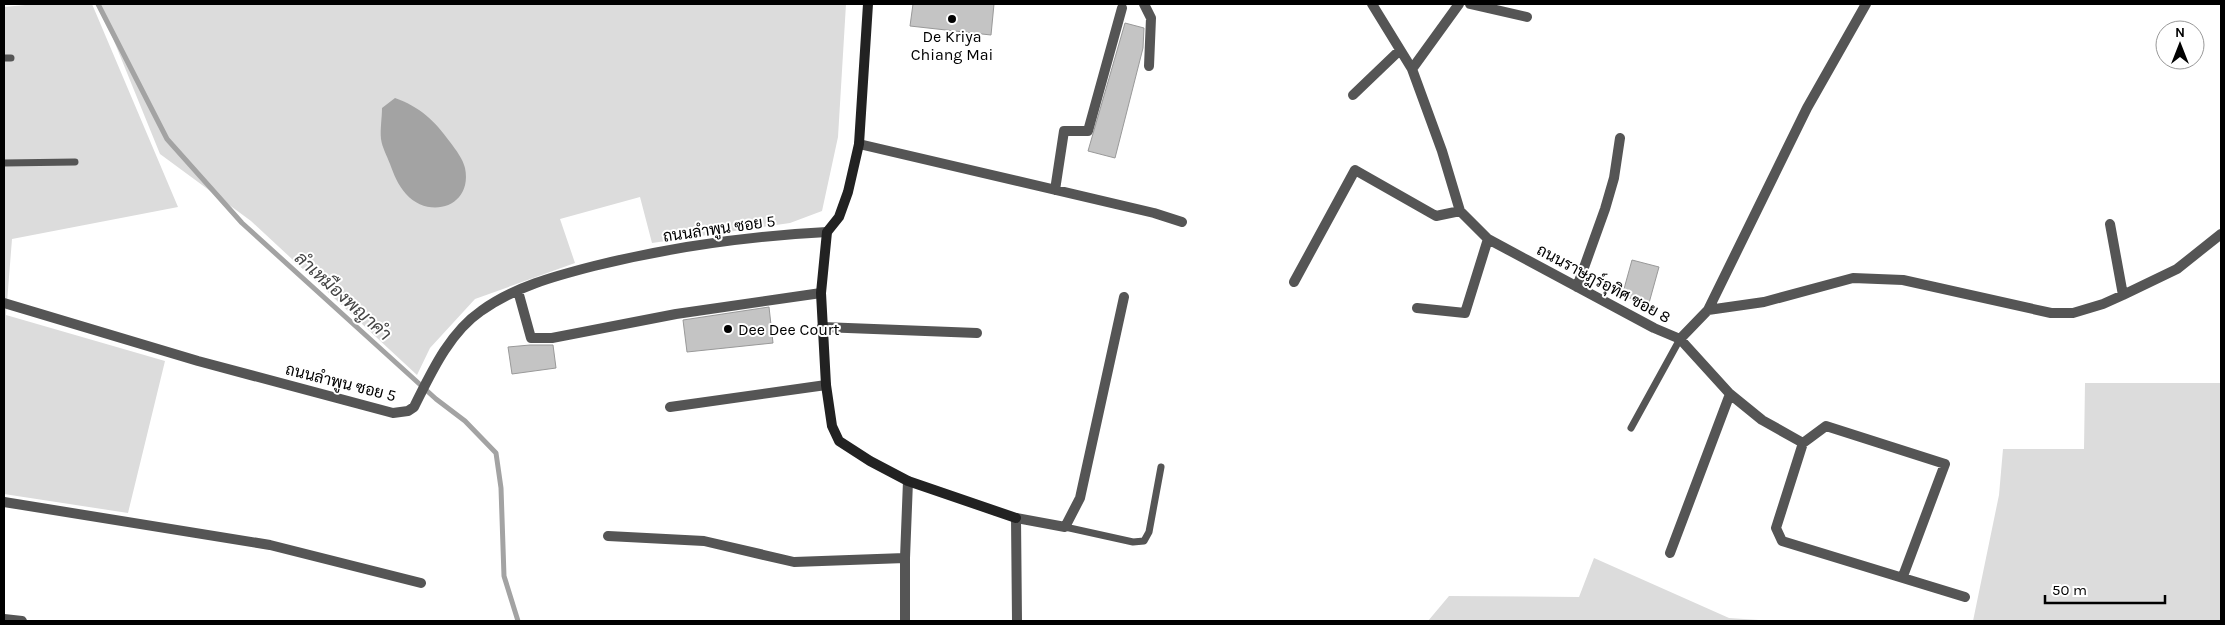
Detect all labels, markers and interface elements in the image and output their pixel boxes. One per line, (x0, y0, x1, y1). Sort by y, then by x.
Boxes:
marker: De Kriya Chiang Mai (946, 13, 958, 25)
north arrow (2155, 20, 2205, 70)
text: N (2175, 24, 2185, 41)
place label: De Kriya Chiang Mai (911, 27, 993, 64)
street label: ถนนลำพูน ซอย 5 (662, 211, 777, 248)
street label: ถนนราษฎร์อุทิศ ซอย 8 (1533, 237, 1675, 329)
water label: ลำเหมืองพญาคำ (290, 245, 397, 345)
place label: Dee Dee Court (738, 320, 840, 339)
marker: Dee Dee Court (722, 323, 734, 335)
street label: ถนนลำพูน ซอย 5 (283, 360, 398, 407)
scale bar (2045, 572, 2165, 604)
text: 50 m (2052, 581, 2087, 599)

